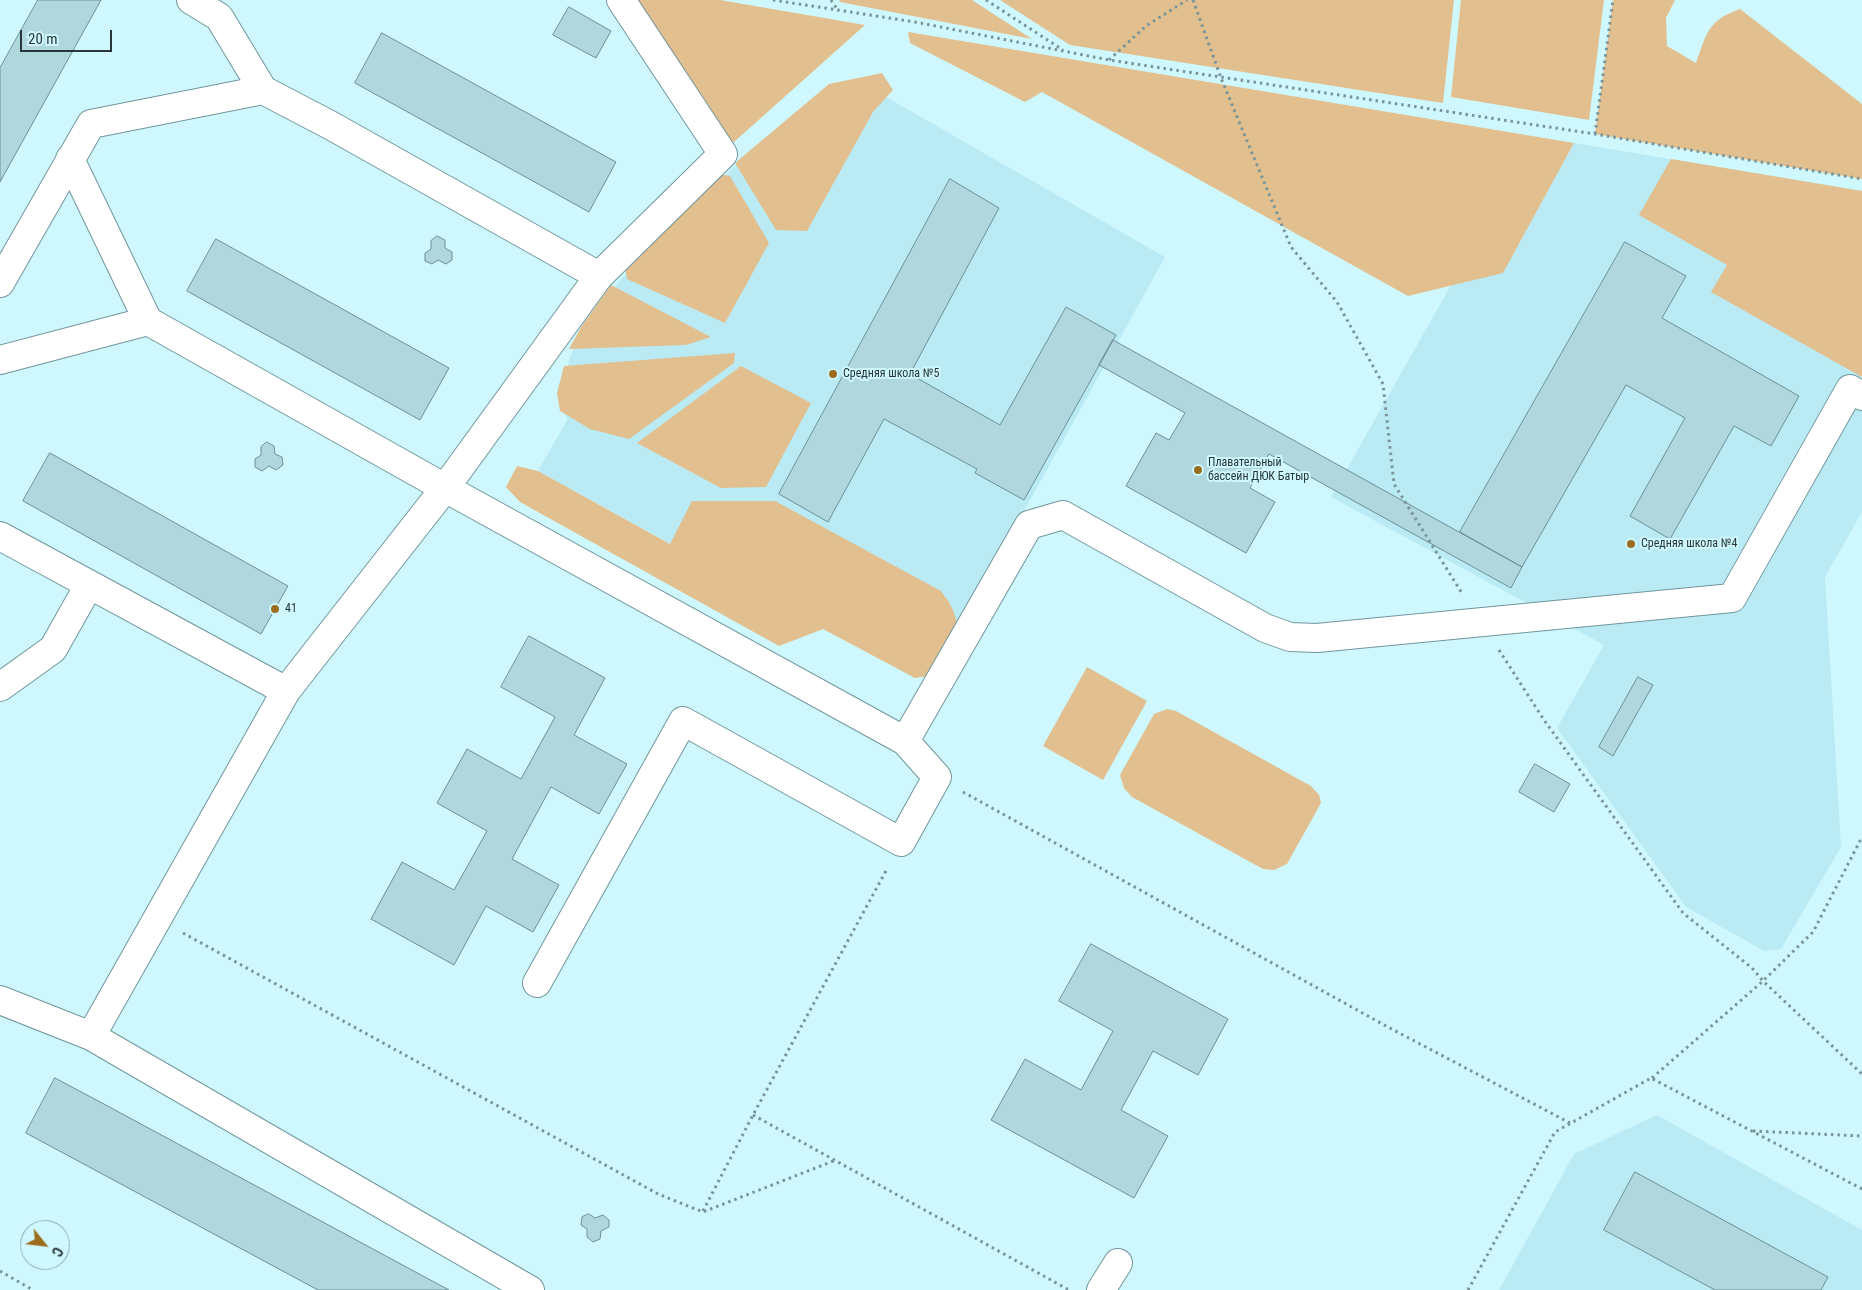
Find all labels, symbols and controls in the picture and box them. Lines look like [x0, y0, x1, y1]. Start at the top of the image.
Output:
scale bar [22, 20, 115, 52]
text: 20 m [28, 30, 58, 48]
place label: Средняя школа №5 [843, 367, 939, 381]
marker: Средняя школа №5 [827, 368, 839, 380]
place label: Плавательный бассейн ДЮК Батыр [1208, 456, 1309, 484]
marker: Плавательный бассейн ДЮК Батыр [1192, 464, 1204, 476]
place label: Средняя школа №4 [1641, 537, 1737, 551]
marker: Средняя школа №4 [1625, 538, 1637, 550]
place label: 41 [285, 602, 297, 616]
marker: 41 [269, 603, 281, 615]
north arrow [20, 1220, 70, 1270]
text: С [48, 1244, 66, 1259]

